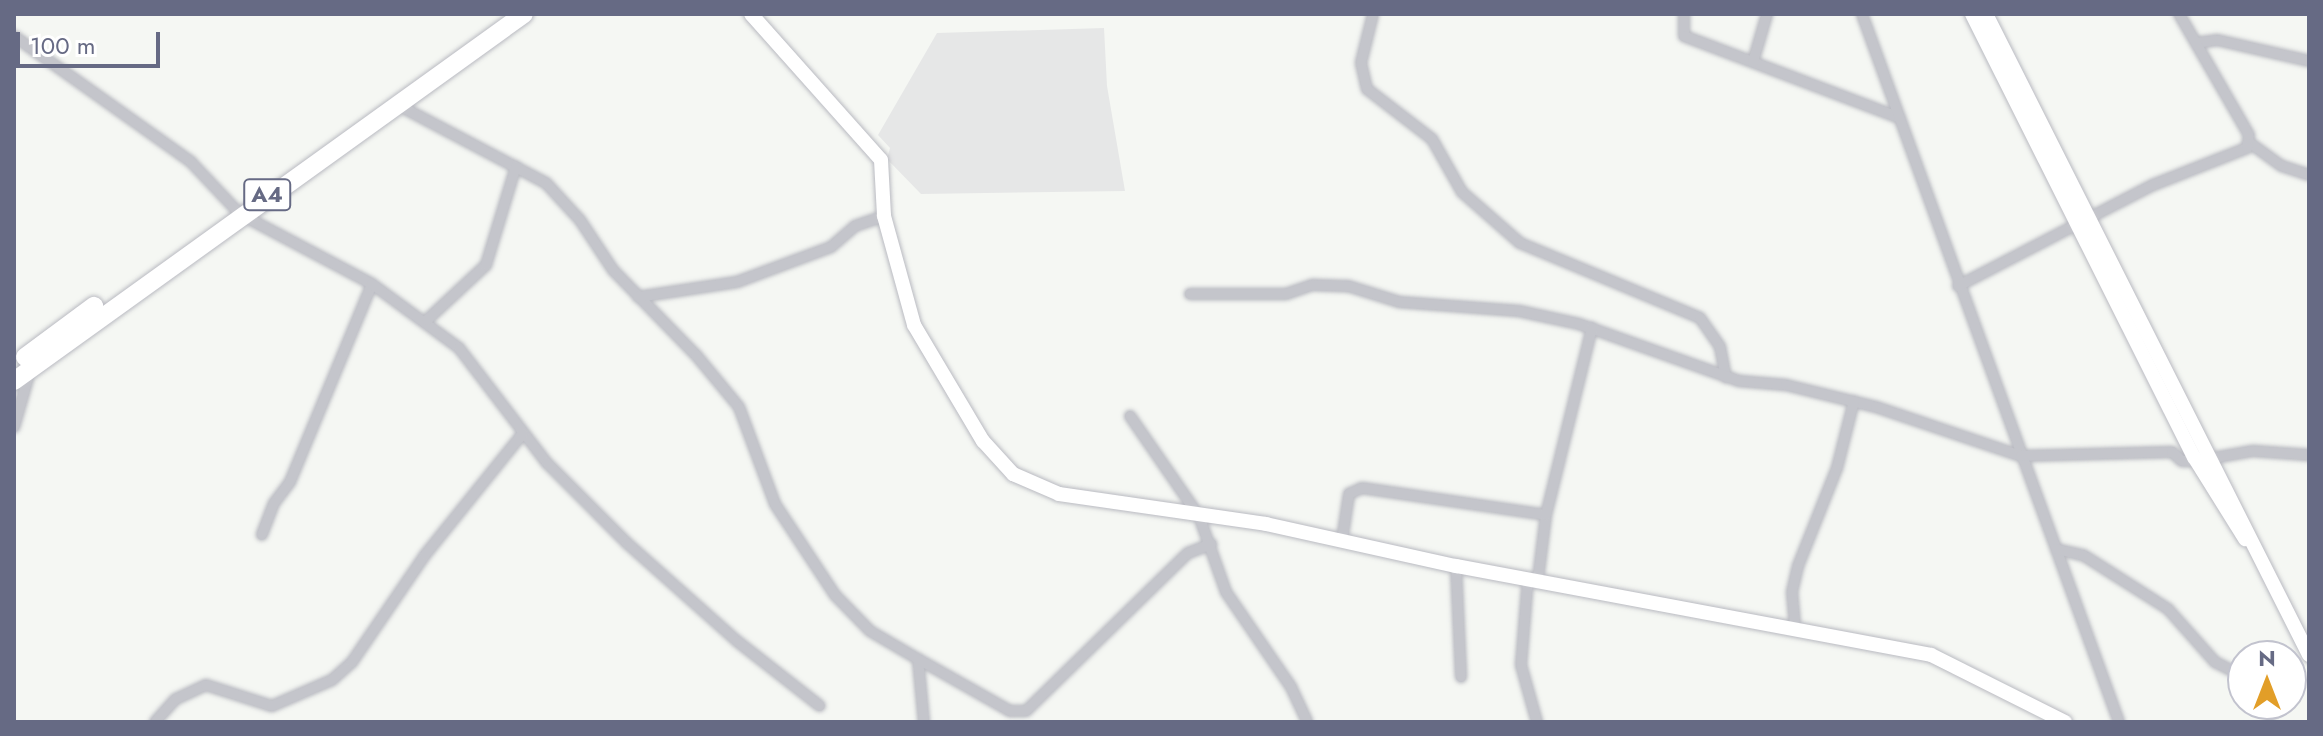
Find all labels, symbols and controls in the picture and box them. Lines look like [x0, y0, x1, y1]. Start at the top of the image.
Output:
scale bar [20, 16, 164, 66]
text: 100 m [30, 28, 96, 63]
road number: A4 [243, 177, 291, 213]
north arrow [2227, 640, 2307, 720]
text: N [2258, 642, 2276, 674]

